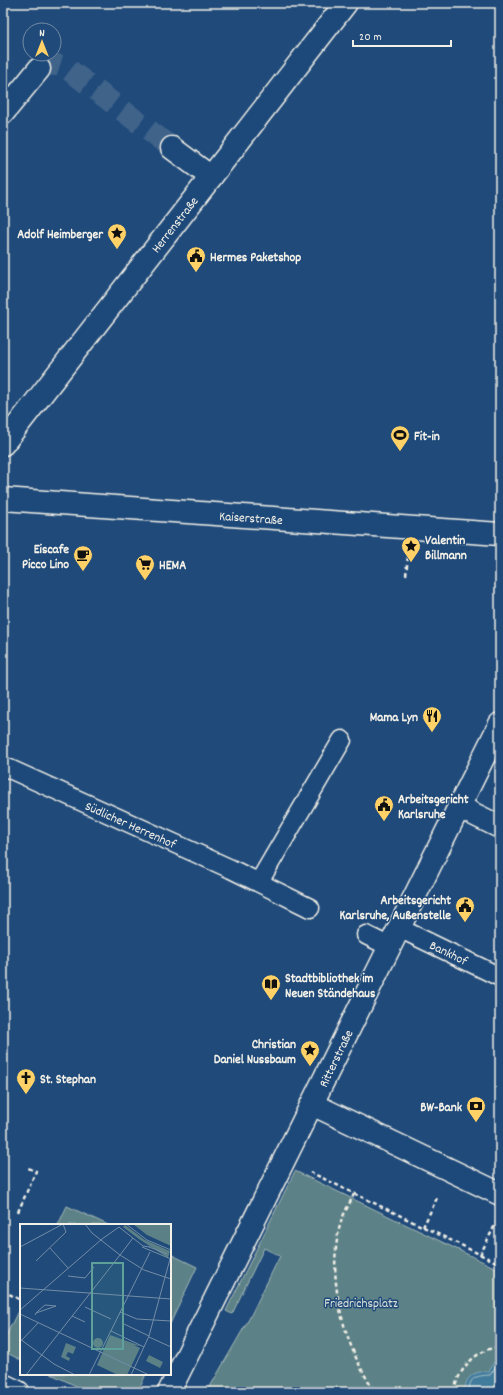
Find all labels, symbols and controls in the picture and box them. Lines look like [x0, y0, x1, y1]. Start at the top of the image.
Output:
north arrow [22, 22, 62, 62]
scale bar [353, 22, 451, 48]
text: N [39, 26, 45, 42]
text: 20 m [359, 29, 382, 46]
street label: Herrenstraße [148, 193, 204, 258]
place icon: Adolf Heimberger [106, 222, 128, 250]
place label: Adolf Heimberger [17, 226, 104, 245]
public building icon: Hermes Paketshop [185, 245, 207, 273]
place label: Hermes Paketshop [210, 249, 301, 268]
sports icon: Fit-in [389, 424, 411, 452]
place label: Fit-in [414, 428, 440, 447]
street label: Kaiserstraße [218, 508, 283, 531]
place label: Valentin Billmann [425, 532, 467, 566]
place icon: Valentin Billmann [400, 535, 422, 563]
place label: Eiscafe Picco Lino [22, 541, 69, 575]
cafe icon: Eiscafe Picco Lino [72, 544, 94, 572]
supermarket icon: HEMA [134, 553, 156, 581]
place label: HEMA [159, 557, 186, 576]
restaurant icon: Mama Lyn [421, 705, 443, 733]
place label: Mama Lyn [370, 709, 418, 728]
place label: Arbeitsgericht Karlsruhe [398, 791, 469, 825]
public building icon: Arbeitsgericht Karlsruhe [373, 794, 395, 822]
street label: Südlicher Herrenhof [82, 798, 179, 855]
place label: Arbeitsgericht Karlsruhe, Außenstelle [339, 892, 451, 926]
public building icon: Arbeitsgericht Karlsruhe, Außenstelle [454, 895, 476, 923]
street label: Bankhof [426, 937, 470, 972]
place label: Stadtbibliothek im Neuen Ständehaus [285, 970, 376, 1004]
library icon: Stadtbibliothek im Neuen Ständehaus [260, 973, 282, 1001]
street label: Ritterstraße [315, 1027, 359, 1091]
place label: Christian Daniel Nussbaum [214, 1036, 296, 1070]
place icon: Christian Daniel Nussbaum [299, 1039, 321, 1067]
church icon: St. Stephan [15, 1067, 37, 1095]
place label: St. Stephan [40, 1071, 96, 1090]
bank icon: BW-Bank [465, 1095, 487, 1123]
place label: BW-Bank [420, 1099, 463, 1118]
inset map [20, 1224, 171, 1375]
park label: Friedrichsplatz [324, 1295, 398, 1314]

